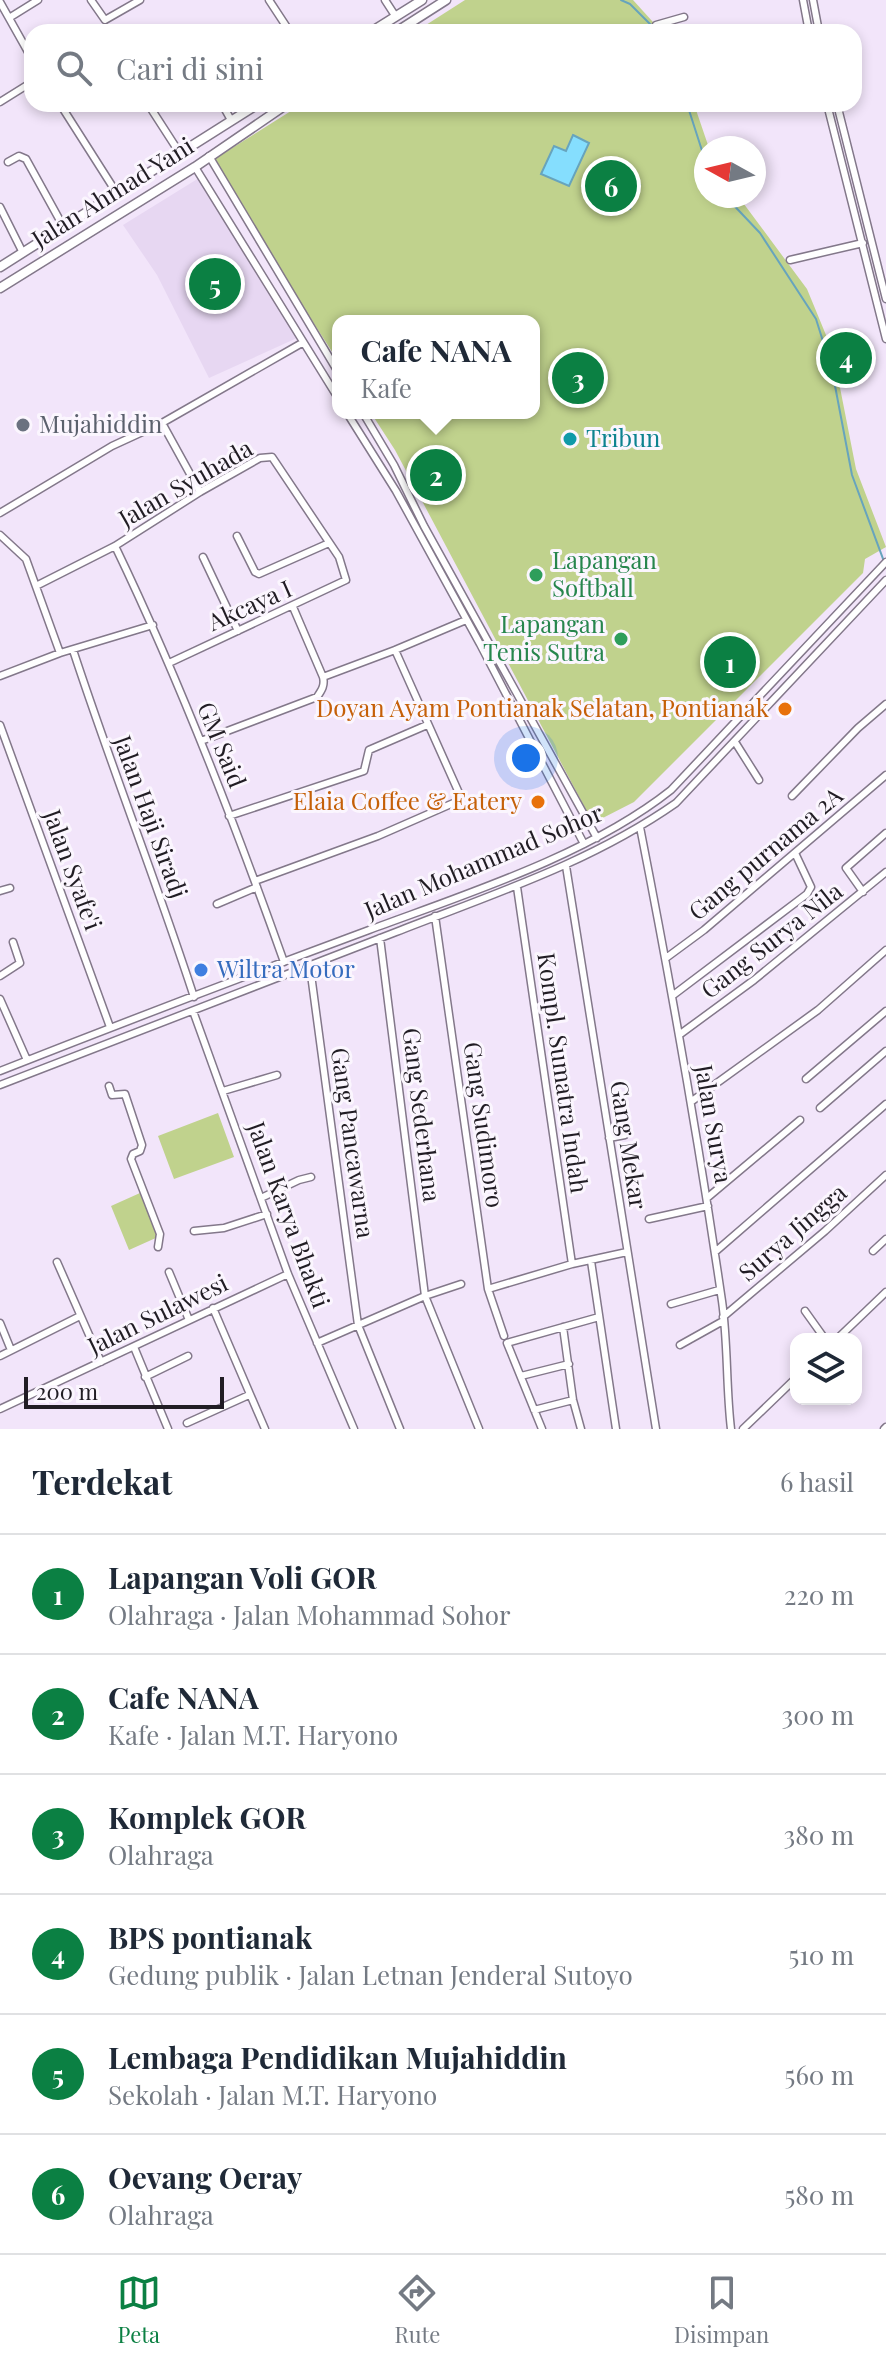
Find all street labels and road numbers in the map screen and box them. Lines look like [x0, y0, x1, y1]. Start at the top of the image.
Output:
street label: Jalan Ahmad Yani [24, 129, 199, 254]
street label: Jalan Syuhada [111, 431, 258, 534]
street label: Akcaya I [201, 571, 296, 637]
street label: GM Said [191, 697, 254, 792]
street label: Jalan Haji Siradj [107, 730, 196, 902]
street label: Gang purnama 2A [681, 778, 849, 926]
street label: Jalan Mohammad Sohor [358, 795, 608, 925]
street label: Jalan Syafe'i [37, 804, 111, 934]
street label: Gang Surya Nila [694, 874, 848, 1005]
street label: Kompl. Sumatra Indah [531, 950, 597, 1195]
street label: Gang Sederhana [396, 1026, 450, 1204]
street label: Gang Sudimoro [458, 1040, 512, 1210]
street label: Gang Pancawarna [325, 1045, 383, 1240]
street label: Jalan Surya [689, 1061, 741, 1185]
street label: Gang Mekar [604, 1078, 656, 1212]
street label: Jalan Karya Bhakti [241, 1116, 338, 1312]
street label: Surya Jingga [731, 1176, 852, 1287]
street label: Jalan Sulawesi [81, 1265, 233, 1361]

